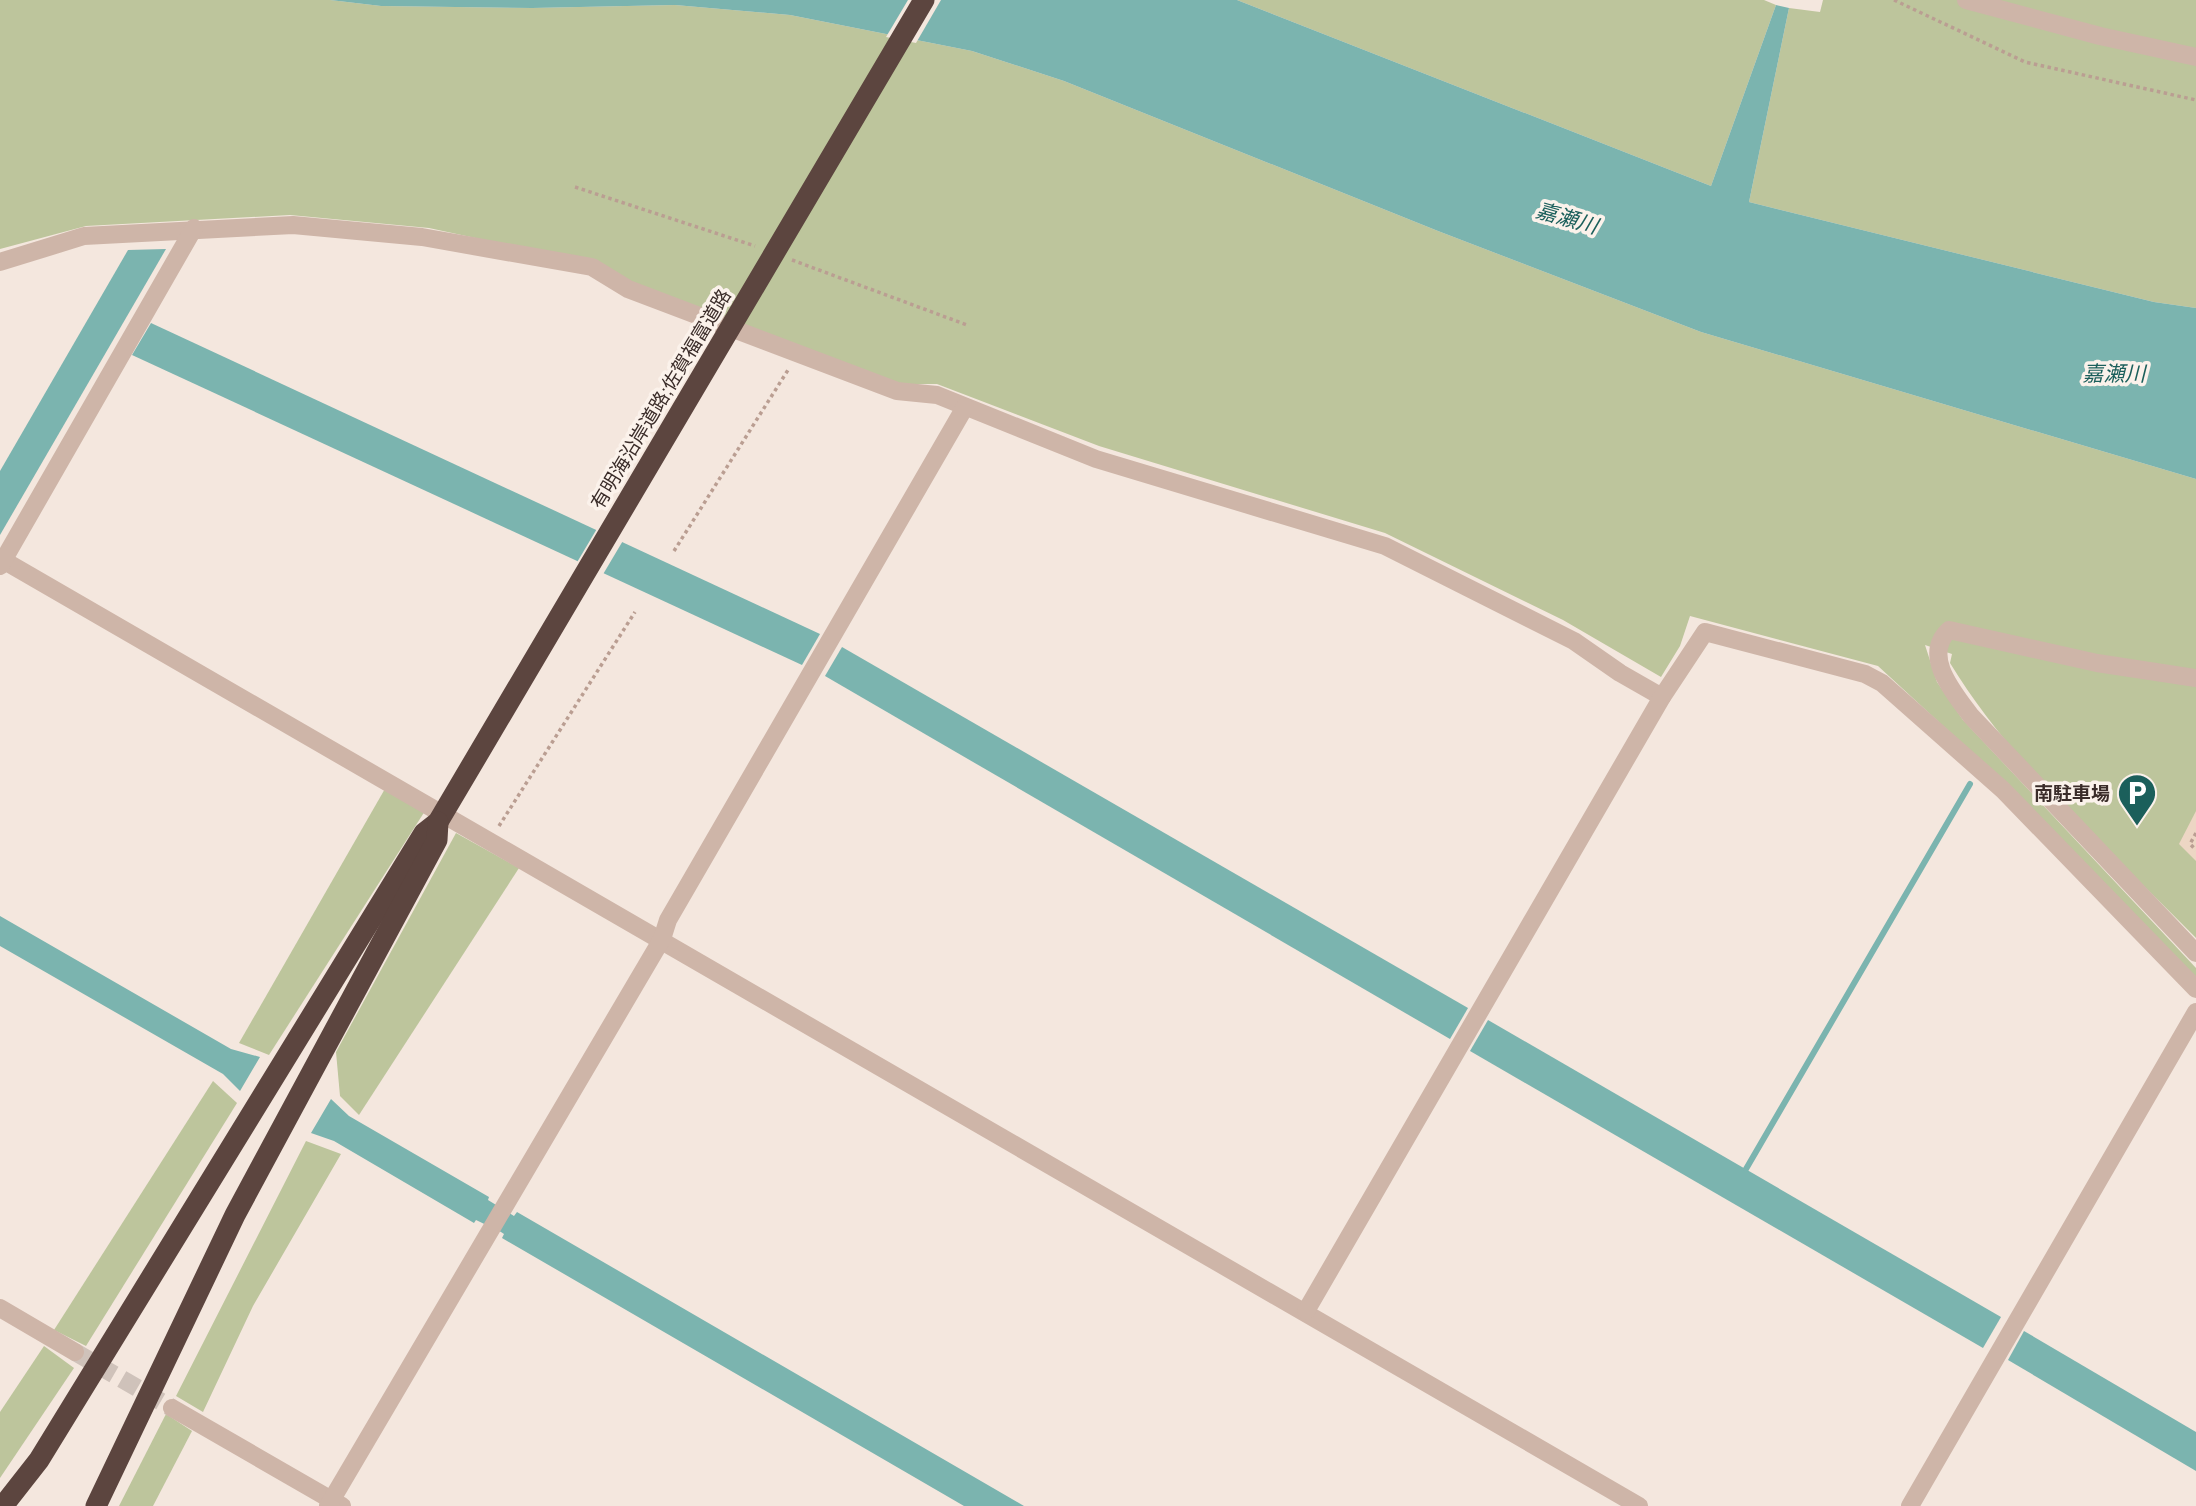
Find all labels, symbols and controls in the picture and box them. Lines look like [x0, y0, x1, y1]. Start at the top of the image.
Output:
water label: 嘉瀬川 [1534, 198, 1602, 238]
street label: 有明海沿岸道路;佐賀福富道路 [587, 285, 735, 513]
water label: 嘉瀬川 [2083, 362, 2147, 385]
parking icon: 南駐車場 [2116, 772, 2158, 827]
place label: 南駐車場 [2034, 783, 2110, 804]

